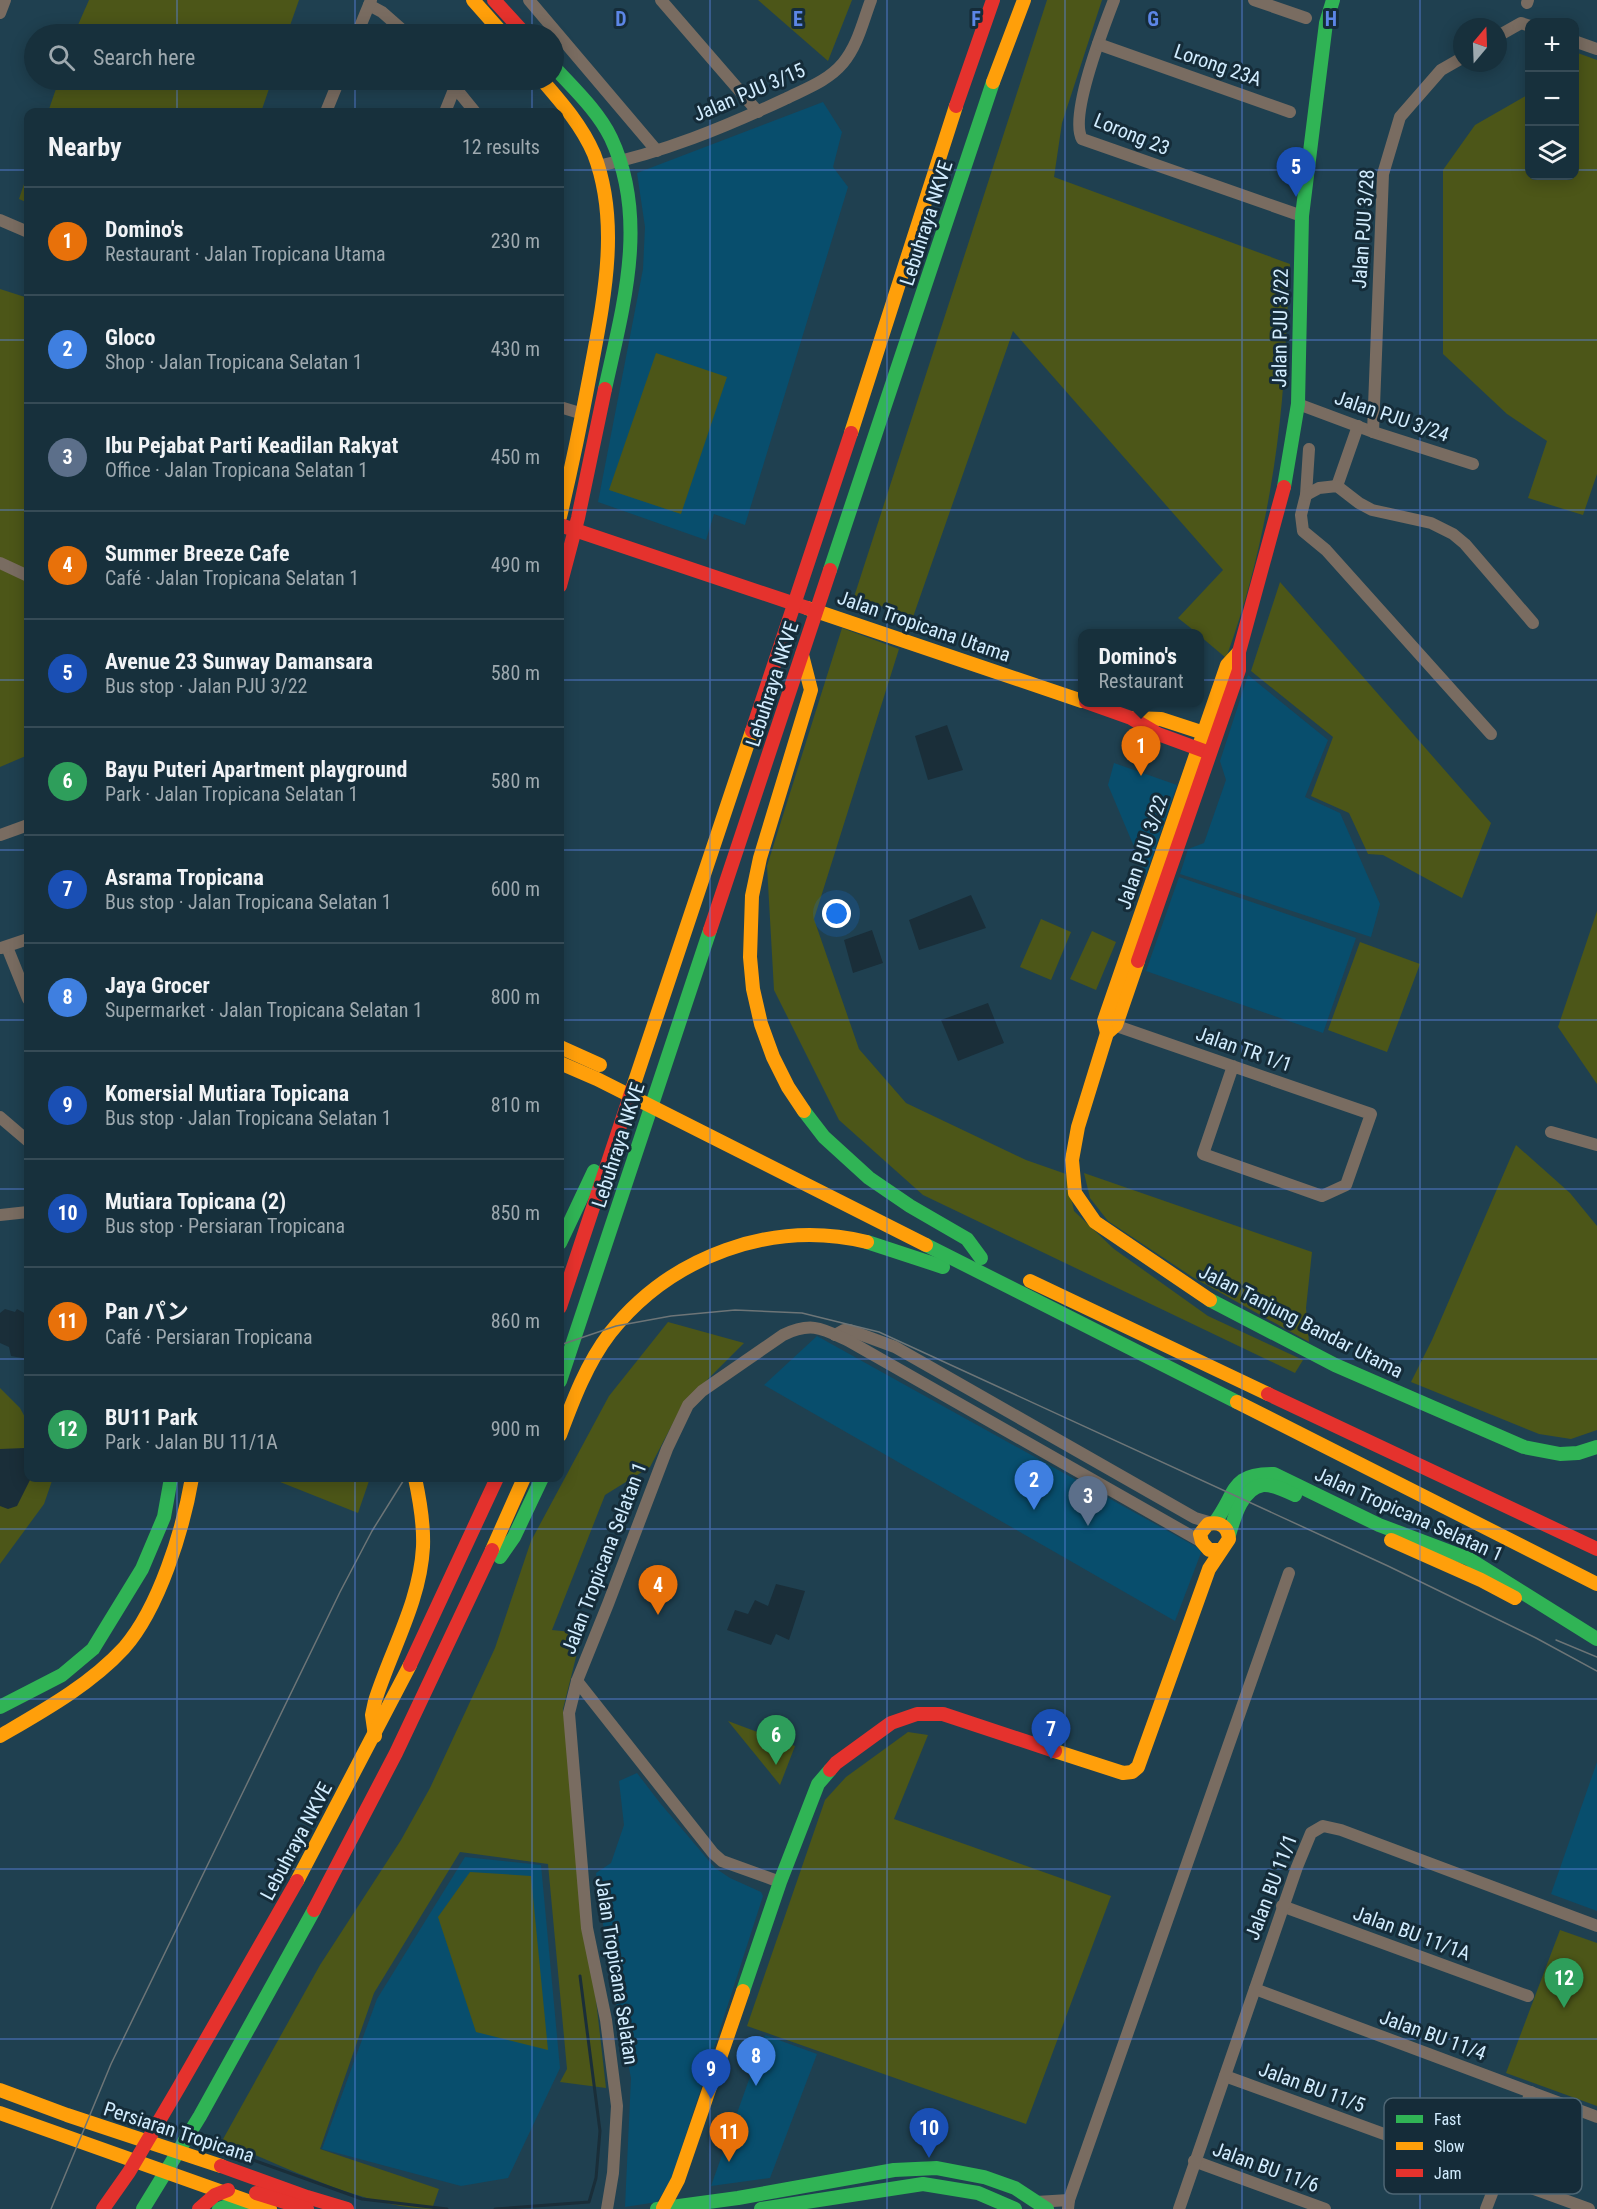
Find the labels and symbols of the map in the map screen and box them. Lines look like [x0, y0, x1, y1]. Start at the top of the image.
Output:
text: D [615, 7, 627, 31]
text: E [793, 7, 803, 31]
text: F [971, 7, 981, 31]
text: G [1147, 7, 1159, 31]
text: H [1325, 7, 1337, 31]
north arrow [1453, 18, 1507, 72]
street label: Lorong 23A [1171, 39, 1265, 91]
street label: Jalan PJU 3/15 [689, 58, 809, 126]
street label: Lorong 23 [1091, 108, 1173, 160]
pin: 5 [1276, 148, 1316, 197]
street label: Lebuhraya NKVE [894, 157, 958, 289]
street label: Jalan PJU 3/28 [1347, 169, 1379, 289]
street label: Jalan PJU 3/22 [1267, 268, 1293, 388]
street label: Jalan PJU 3/24 [1332, 385, 1452, 447]
street label: Jalan Tropicana Utama [834, 585, 1014, 667]
street label: Lebuhraya NKVE [740, 618, 804, 750]
pin: 1 [1122, 726, 1160, 776]
street label: Jalan PJU 3/22 [1111, 792, 1173, 912]
your location [822, 899, 851, 928]
street label: Jalan TR 1/1 [1193, 1021, 1295, 1077]
street label: Lebuhraya NKVE [586, 1079, 650, 1211]
street label: Jalan Tanjung Bandar Utama [1195, 1259, 1407, 1383]
street label: Jalan Tropicana Selatan 1 [556, 1459, 652, 1657]
pin: 2 [1014, 1460, 1054, 1510]
street label: Jalan Tropicana Selatan 1 [1311, 1462, 1507, 1566]
pin: 3 [1068, 1476, 1108, 1526]
pin: 4 [638, 1566, 678, 1615]
pin: 7 [1032, 1710, 1070, 1759]
pin: 6 [756, 1716, 796, 1765]
street label: Lebuhraya NKVE [255, 1778, 337, 1904]
street label: Jalan BU 11/1 [1240, 1831, 1302, 1943]
street label: Jalan Tropicana Selatan [590, 1876, 644, 2066]
street label: Jalan BU 11/1A [1350, 1901, 1474, 1965]
pin: 12 [1544, 1958, 1584, 2008]
street label: Jalan BU 11/4 [1377, 2005, 1490, 2065]
pin: 8 [736, 2036, 776, 2086]
pin: 9 [692, 2050, 730, 2099]
street label: Jalan BU 11/5 [1256, 2057, 1369, 2117]
street label: Persiaran Tropicana [101, 2096, 257, 2168]
legend [1384, 2098, 1582, 2194]
pin: 10 [910, 2108, 948, 2158]
text: Fast [1434, 2110, 1461, 2129]
pin: 11 [710, 2112, 748, 2162]
street label: Jalan BU 11/6 [1210, 2137, 1322, 2197]
text: Slow [1434, 2137, 1464, 2156]
text: Jam [1434, 2164, 1461, 2183]

